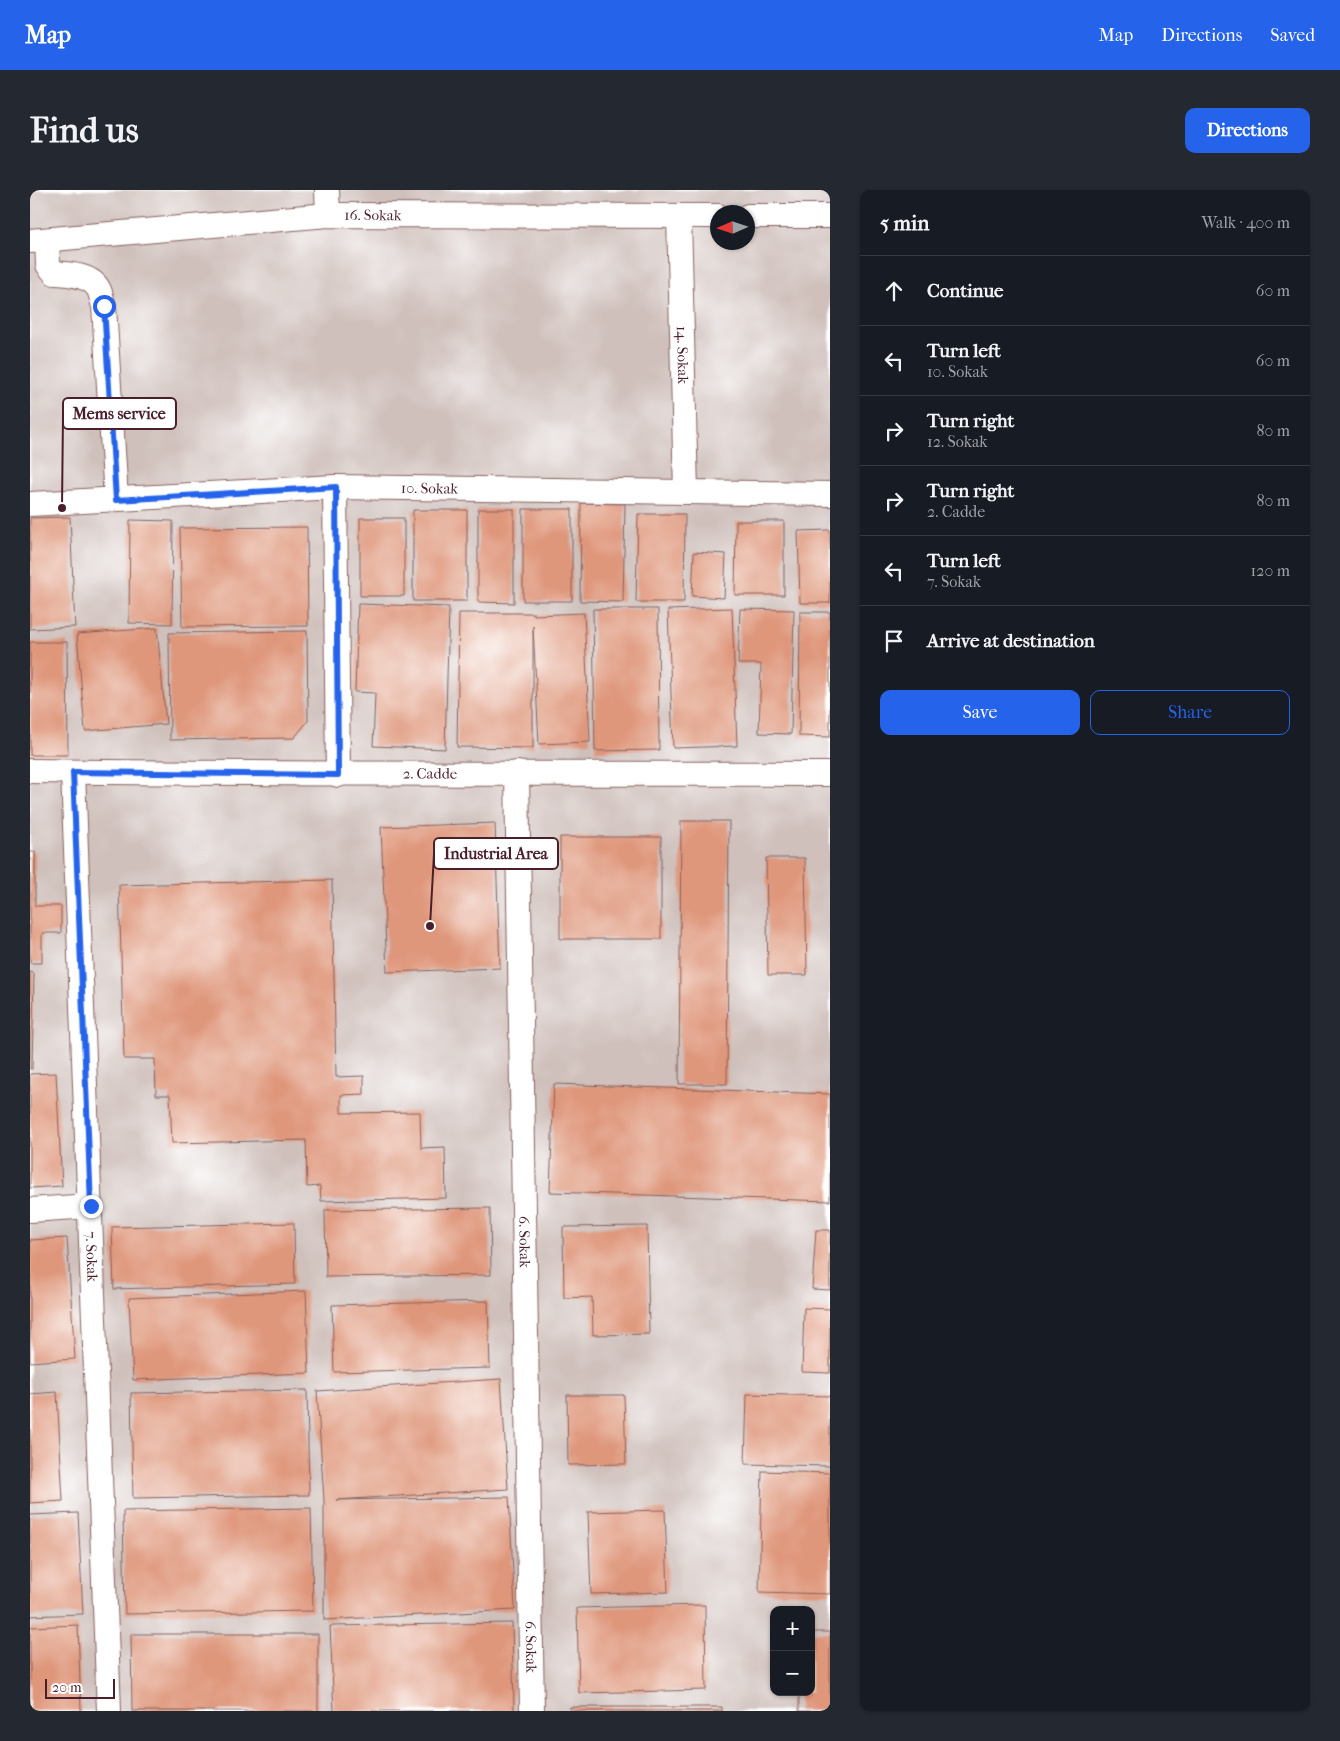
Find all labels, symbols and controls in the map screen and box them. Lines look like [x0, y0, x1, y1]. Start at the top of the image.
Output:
text: Map [25, 21, 71, 49]
text: Map [1099, 25, 1133, 46]
text: Directions [1161, 25, 1242, 46]
text: Saved [1270, 25, 1315, 46]
button: Directions [1185, 108, 1310, 153]
text: Find us [30, 110, 139, 151]
north arrow [710, 205, 755, 250]
street label: 16. Sokak [344, 206, 402, 224]
text: 5 min [880, 211, 929, 235]
text: Walk · 400 m [1201, 213, 1290, 232]
icon: ahead [880, 277, 908, 305]
text: Continue [927, 280, 1003, 302]
text: 60 m [1256, 281, 1290, 300]
route start [93, 295, 116, 318]
street label: 14. Sokak [673, 326, 692, 385]
text: Turn left [927, 340, 1001, 362]
icon: left [880, 347, 908, 375]
text: 60 m [1256, 351, 1290, 370]
text: 10. Sokak [927, 362, 988, 381]
callout: Mems service [63, 398, 176, 429]
text: Mems service [71, 404, 166, 423]
text: Turn right [927, 410, 1014, 432]
icon: right [880, 417, 908, 445]
text: 80 m [1256, 421, 1290, 440]
text: 12. Sokak [927, 432, 988, 451]
street label: 10. Sokak [401, 479, 459, 498]
text: Turn right [927, 480, 1014, 502]
icon: right [880, 487, 908, 515]
text: 80 m [1256, 491, 1290, 510]
text: 2. Cadde [927, 502, 985, 521]
text: Turn left [927, 550, 1001, 572]
icon: left [880, 557, 908, 585]
text: 120 m [1251, 561, 1290, 580]
text: 7. Sokak [927, 572, 981, 591]
icon: arrive [880, 627, 908, 655]
text: Arrive at destination [927, 630, 1095, 652]
button: Save [880, 690, 1080, 735]
button: Share [1090, 690, 1290, 735]
street label: 2. Cadde [403, 765, 458, 783]
callout: Industrial Area [434, 838, 558, 869]
text: Industrial Area [444, 844, 549, 863]
route end [80, 1195, 103, 1218]
street label: 6. Sokak [515, 1216, 534, 1268]
street label: 7. Sokak [82, 1231, 102, 1283]
map controls [770, 1606, 815, 1696]
button: + [770, 1606, 815, 1651]
street label: 6. Sokak [522, 1621, 540, 1673]
button: − [770, 1651, 815, 1696]
scale bar [45, 1676, 115, 1699]
text: 20 m [52, 1679, 82, 1696]

